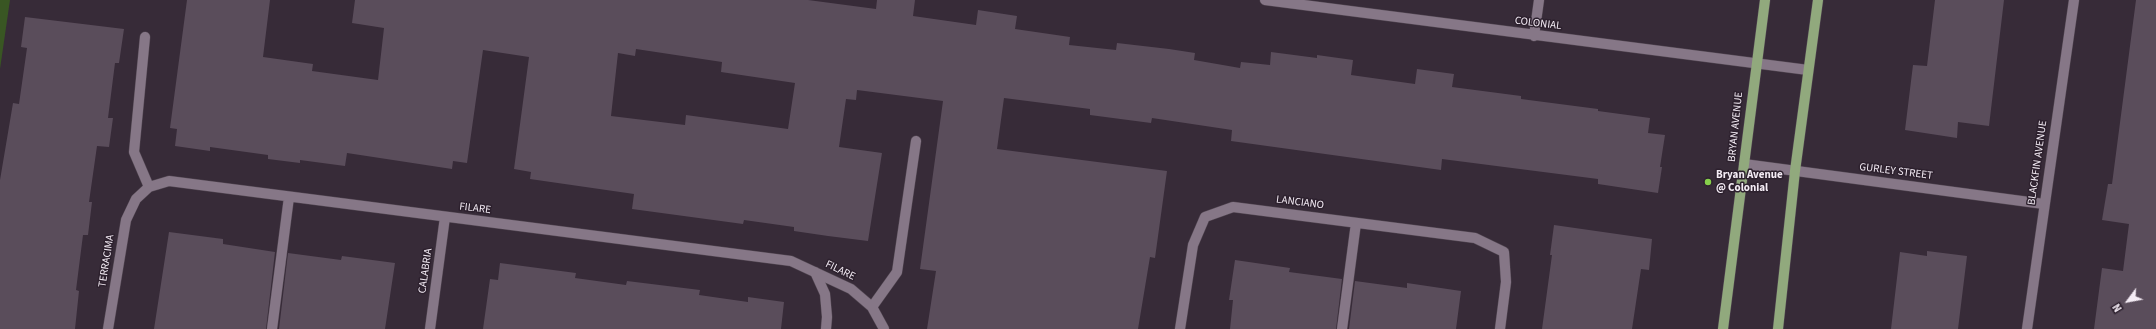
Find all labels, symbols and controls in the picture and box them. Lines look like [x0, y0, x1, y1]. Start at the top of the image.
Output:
street label: COLONIAL [1514, 15, 1562, 33]
street label: BRYAN AVENUE [1726, 91, 1746, 163]
street label: BLACKFIN AVENUE [2026, 120, 2050, 206]
street label: GURLEY STREET [1858, 161, 1934, 183]
place label: Bryan Avenue @ Colonial [1716, 169, 1783, 195]
marker: Bryan Avenue @ Colonial [1703, 177, 1713, 187]
street label: LANCIANO [1275, 194, 1325, 212]
street label: FILARE [458, 201, 492, 217]
street label: TERRACIMA [96, 234, 118, 288]
street label: CALABRIA [416, 248, 436, 294]
street label: FILARE [823, 258, 857, 284]
north arrow [2108, 281, 2148, 321]
text: N [2109, 301, 2126, 315]

